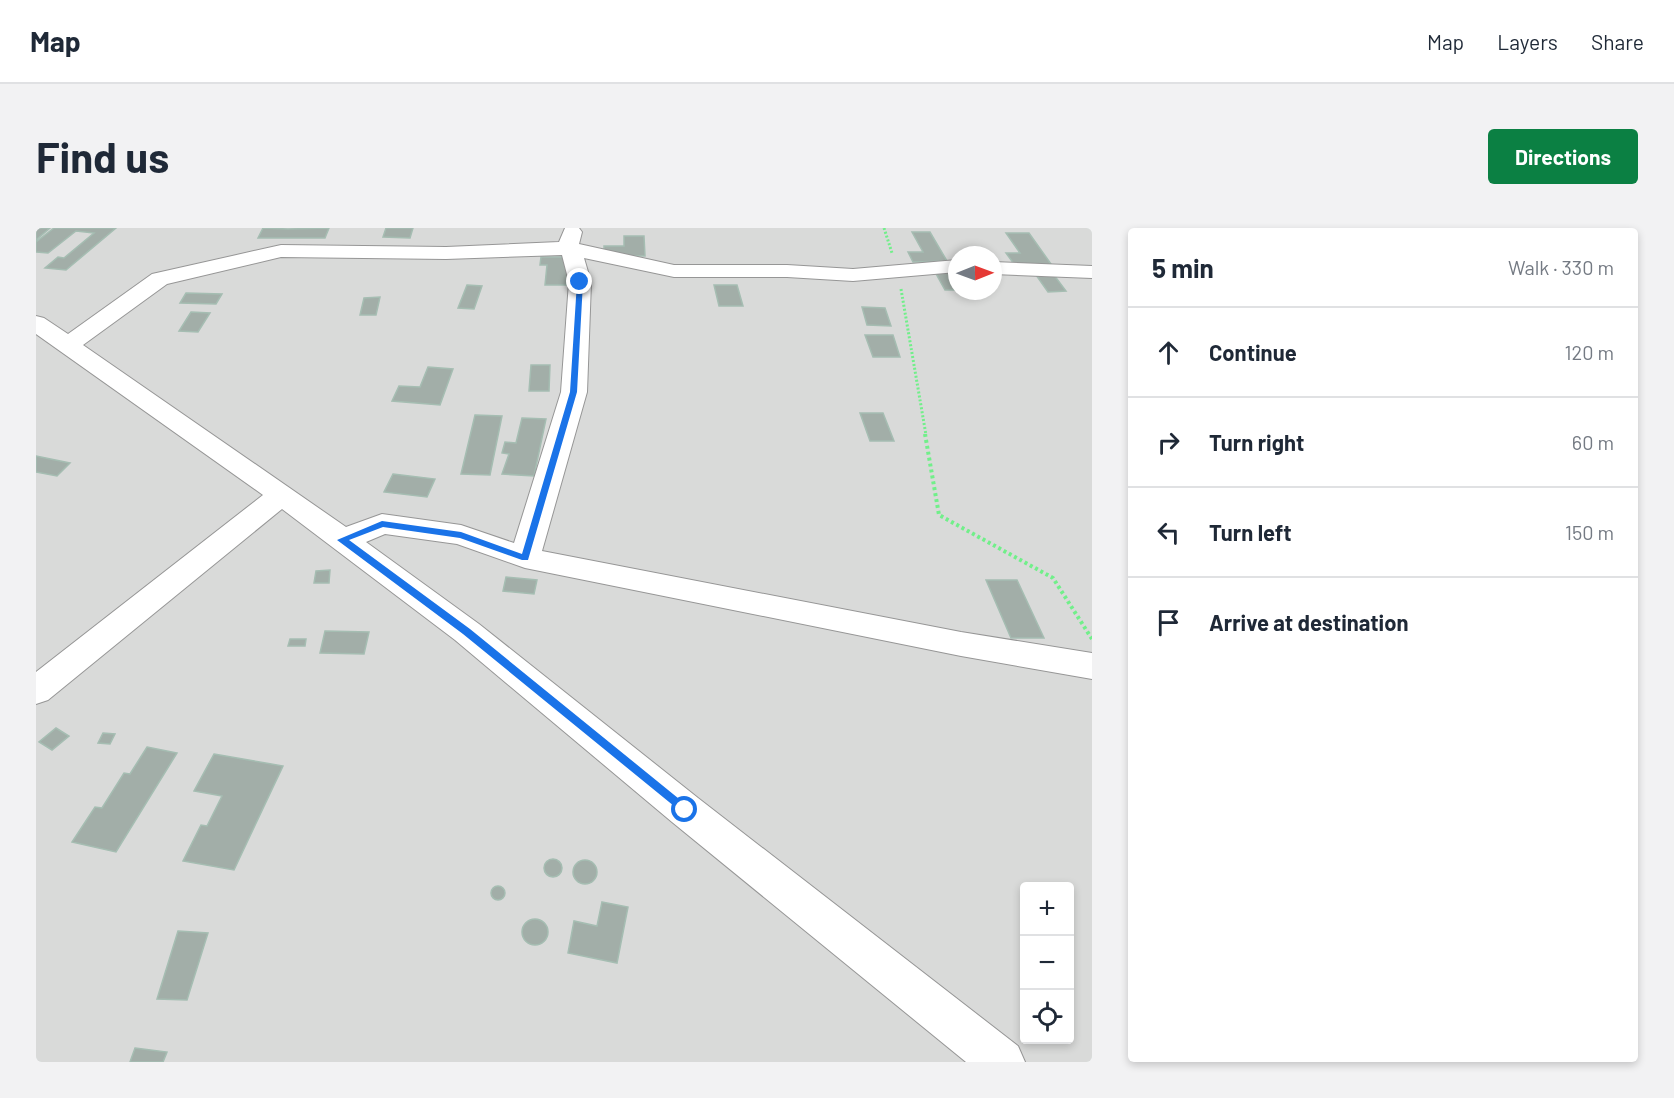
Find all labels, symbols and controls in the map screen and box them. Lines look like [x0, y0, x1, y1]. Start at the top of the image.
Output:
text: Map [30, 24, 81, 58]
text: Map [1427, 29, 1464, 54]
text: Layers [1497, 29, 1558, 54]
text: Share [1591, 29, 1644, 54]
button: Directions [1488, 129, 1638, 184]
text: Find us [36, 131, 169, 181]
north arrow [948, 246, 1002, 300]
text: 5 min [1152, 252, 1214, 283]
text: Walk · 330 m [1508, 255, 1614, 279]
route end [566, 268, 592, 294]
icon: ahead [1152, 336, 1185, 369]
text: Continue [1209, 339, 1297, 365]
text: 120 m [1564, 340, 1614, 364]
icon: right [1152, 426, 1185, 459]
text: Turn right [1209, 429, 1304, 455]
text: 60 m [1572, 430, 1614, 454]
icon: left [1152, 516, 1185, 549]
text: Turn left [1209, 519, 1292, 545]
text: 150 m [1565, 520, 1614, 544]
icon: arrive [1152, 606, 1185, 639]
text: Arrive at destination [1209, 609, 1408, 635]
route start [671, 796, 697, 822]
map controls [1020, 882, 1074, 1044]
button: + [1020, 882, 1074, 936]
button: − [1020, 936, 1074, 990]
button: locate [1020, 990, 1074, 1044]

